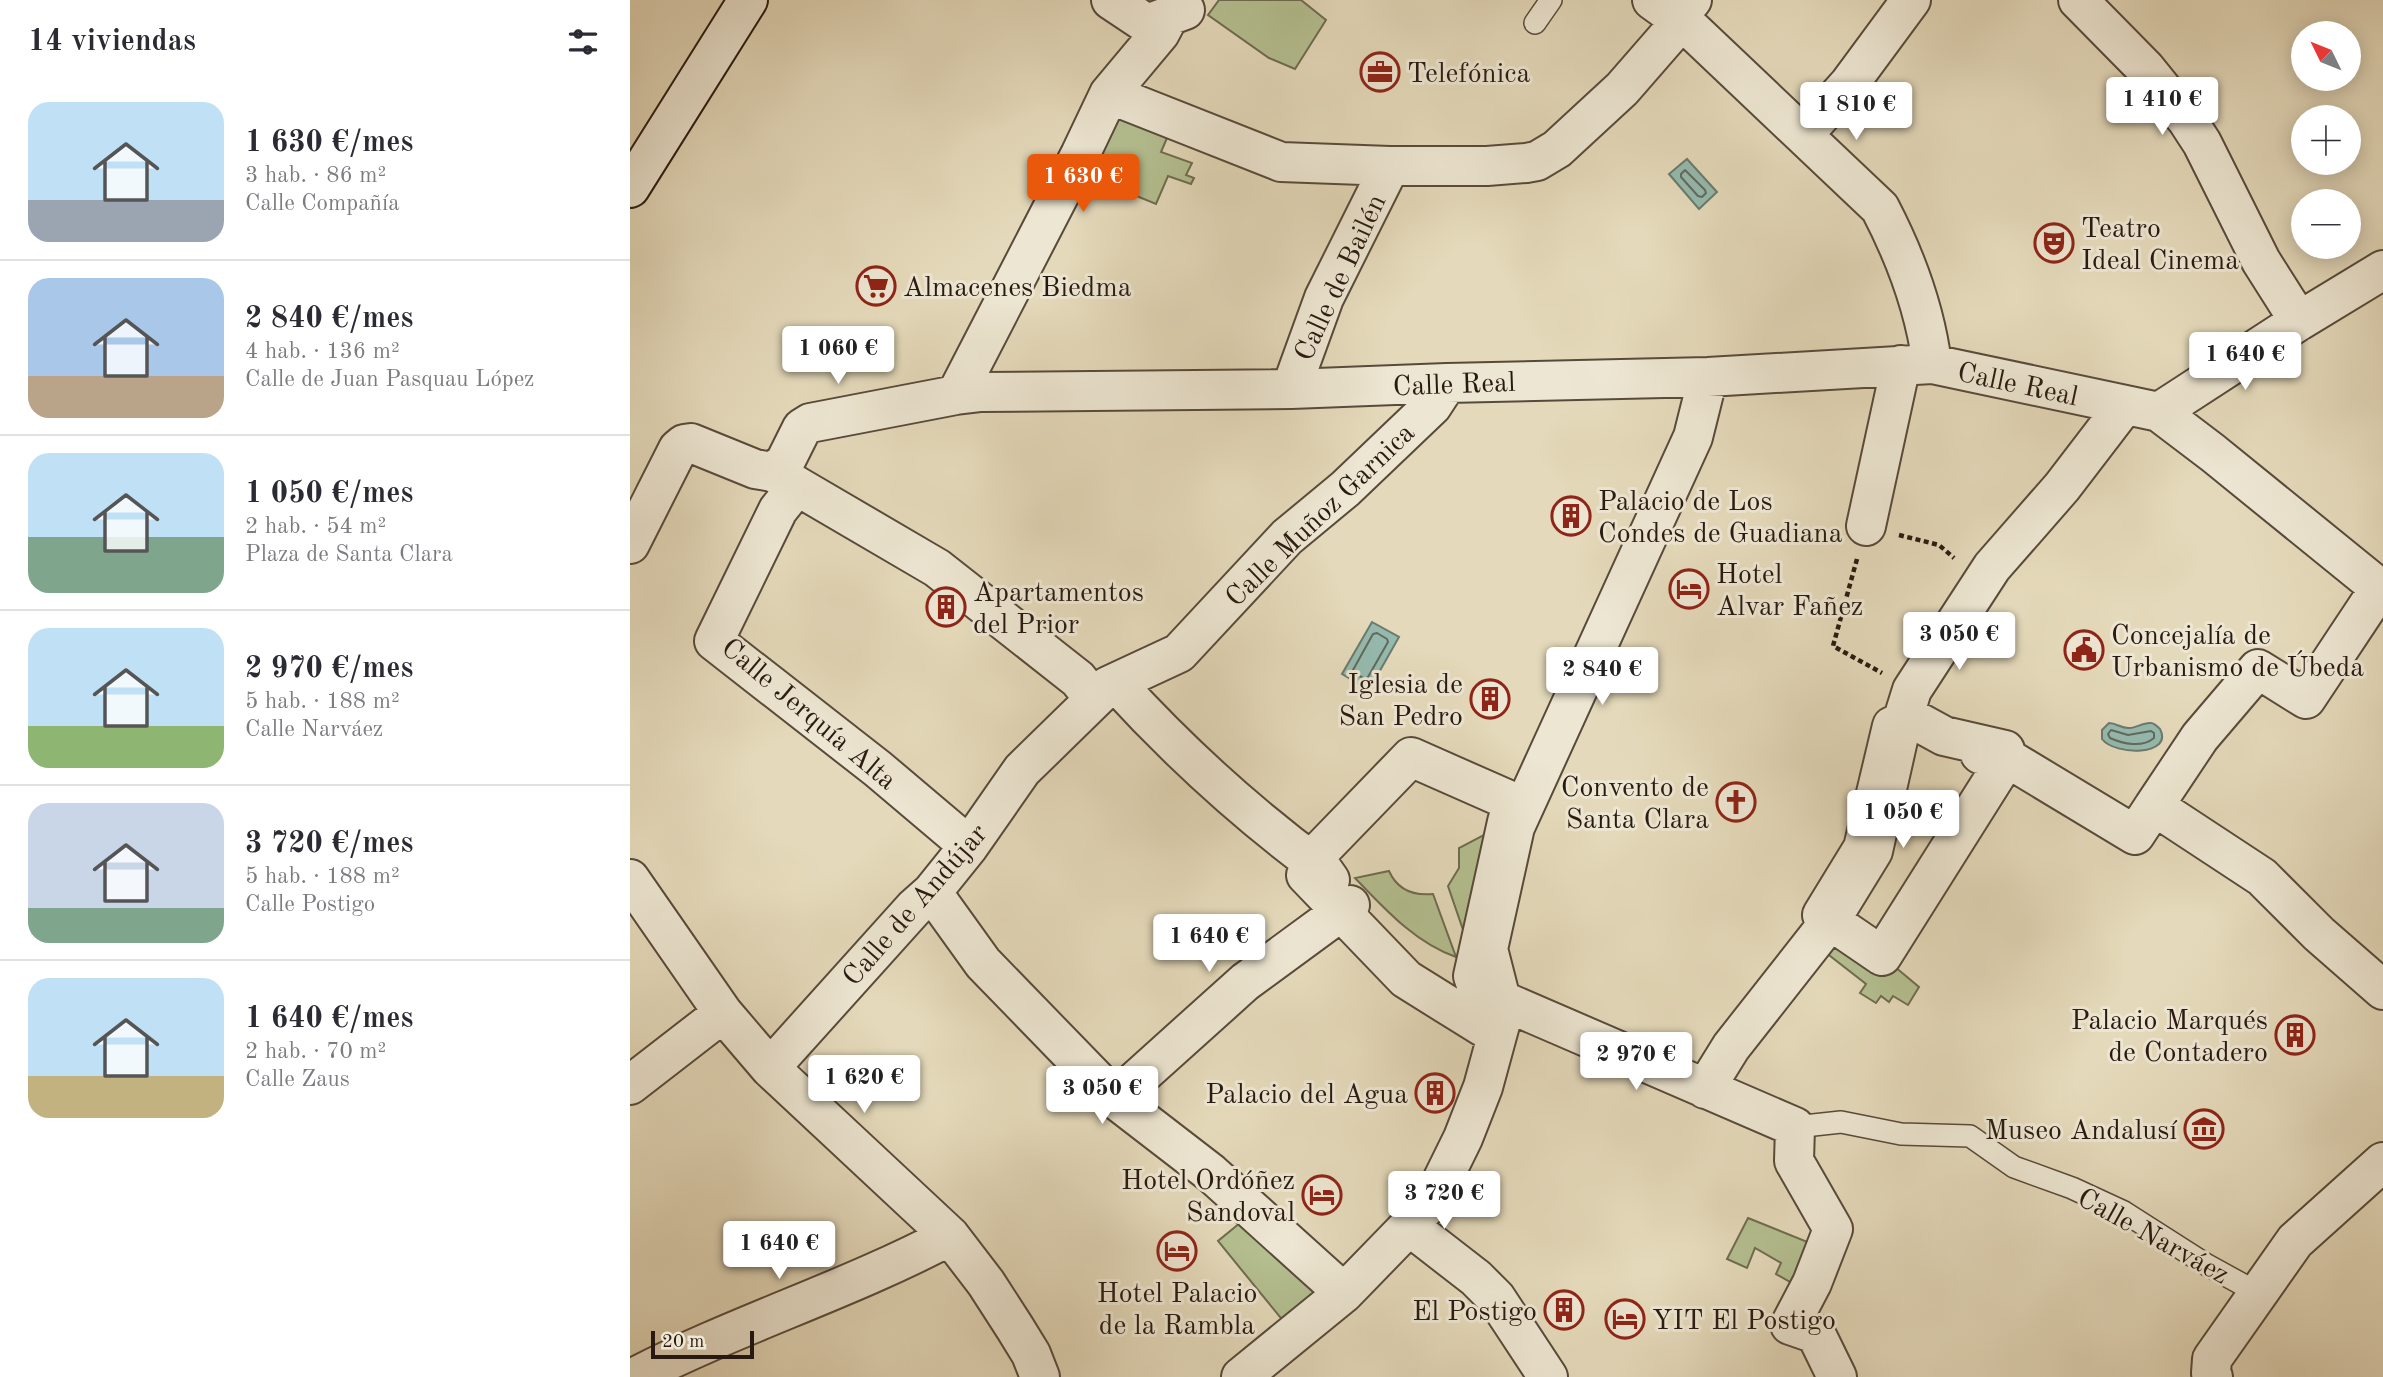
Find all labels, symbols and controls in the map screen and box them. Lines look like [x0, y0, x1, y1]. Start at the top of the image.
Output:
north arrow [2291, 21, 2361, 91]
map controls [2291, 21, 2361, 259]
icon: filters [564, 23, 602, 61]
text: 14 viviendas [28, 27, 196, 57]
office icon: Telefónica [1359, 51, 1401, 93]
place label: Telefónica [1407, 61, 1530, 89]
pin: 1 410 € [2097, 78, 2227, 137]
pin: 1 810 € [1791, 82, 1921, 142]
text: 1 410 € [2122, 88, 2202, 111]
text: 1 810 € [1816, 93, 1896, 116]
button: + [2291, 105, 2361, 175]
text: 1 630 €/mes [245, 128, 413, 158]
icon: home [84, 130, 168, 214]
pin: 1 630 € [1018, 154, 1148, 214]
text: 3 hab. · 86 m² [245, 164, 386, 187]
text: 1 630 € [1043, 165, 1123, 188]
button: − [2291, 189, 2361, 259]
street label: Calle de Bailén [1291, 191, 1392, 366]
text: Calle Compañía [245, 192, 400, 215]
place label: Teatro Ideal Cinema [2081, 216, 2239, 276]
theatre icon: Teatro Ideal Cinema [2033, 222, 2075, 264]
supermarket icon: Almacenes Biedma [855, 265, 897, 307]
place label: Almacenes Biedma [903, 275, 1132, 303]
text: 2 840 €/mes [245, 304, 413, 334]
icon: home [84, 306, 168, 390]
pin: 1 060 € [773, 326, 903, 386]
pin: 1 640 € [2180, 332, 2310, 392]
text: 1 060 € [798, 337, 878, 360]
text: 4 hab. · 136 m² [245, 340, 400, 363]
text: 1 640 € [2205, 343, 2285, 366]
street label: Calle Real [1954, 359, 2080, 412]
text: Calle de Juan Pasquau López [245, 368, 534, 391]
street label: Calle Real [1392, 370, 1516, 402]
street label: Calle Muñoz Garnica [1221, 419, 1421, 613]
text: 1 050 €/mes [245, 479, 413, 509]
icon: home [84, 481, 168, 565]
place label: Palacio de Los Condes de Guadiana [1598, 489, 1843, 549]
building icon: Palacio de Los Condes de Guadiana [1550, 495, 1592, 537]
text: 2 hab. · 54 m² [245, 515, 386, 538]
text: Plaza de Santa Clara [245, 543, 453, 566]
place label: Hotel Alvar Fañez [1716, 562, 1863, 622]
hotel icon: Hotel Alvar Fañez [1668, 568, 1710, 610]
place label: Apartamentos del Prior [973, 580, 1144, 640]
building icon: Apartamentos del Prior [925, 586, 967, 628]
pin: 3 050 € [1894, 612, 2024, 672]
text: 3 050 € [1919, 623, 1999, 646]
place label: Concejalía de Urbanismo de Úbeda [2111, 623, 2364, 683]
public building icon: Concejalía de Urbanismo de Úbeda [2063, 629, 2105, 671]
street label: Calle Jerquía Alta [715, 634, 901, 796]
pin: 2 840 € [1537, 648, 1667, 707]
text: 2 970 €/mes [245, 654, 413, 684]
icon: home [84, 656, 168, 740]
text: 2 840 € [1562, 658, 1642, 681]
place label: Iglesia de San Pedro [1338, 672, 1463, 732]
building icon: Iglesia de San Pedro [1469, 678, 1511, 720]
text: 5 hab. · 188 m² [245, 690, 400, 713]
text: Calle Narváez [245, 718, 383, 741]
place label: Convento de Santa Clara [1561, 775, 1709, 835]
church icon: Convento de Santa Clara [1715, 781, 1757, 823]
pin: 1 050 € [1838, 790, 1968, 850]
text: 1 050 € [1863, 801, 1943, 824]
street label: Calle de Andújar [839, 820, 994, 992]
text: 3 720 €/mes [245, 829, 413, 859]
icon: home [84, 831, 168, 915]
text: 5 hab. · 188 m² [245, 865, 400, 888]
text: Calle Postigo [245, 893, 375, 916]
pin: 1 640 € [1144, 914, 1274, 974]
text: 1 640 € [1169, 925, 1249, 948]
text: 1 640 €/mes [245, 1004, 413, 1034]
icon: home [84, 1006, 168, 1090]
place label: Palacio Marqués de Contadero [2071, 1008, 2268, 1068]
building icon: Palacio Marqués de Contadero [2274, 1014, 2316, 1056]
pin: 2 970 € [1571, 1032, 1701, 1092]
text: 2 hab. · 70 m² [245, 1040, 386, 1063]
text: 2 970 € [1596, 1043, 1676, 1066]
pin: 1 620 € [799, 1056, 929, 1115]
text: 1 620 € [824, 1066, 904, 1089]
pin: 3 050 € [1037, 1066, 1167, 1126]
text: Calle Zaus [245, 1068, 350, 1091]
building icon: Palacio del Agua [1414, 1072, 1456, 1114]
text: 3 050 € [1062, 1077, 1142, 1100]
place label: Palacio del Agua [1205, 1082, 1408, 1110]
museum icon: Museo Andalusí [2183, 1108, 2225, 1150]
place label: Museo Andalusí [1985, 1118, 2177, 1146]
place label: Hotel Ordóñez Sandoval [1121, 1168, 1295, 1228]
pin: 3 720 € [1379, 1172, 1509, 1231]
hotel icon: Hotel Ordóñez Sandoval [1301, 1174, 1343, 1216]
text: 3 720 € [1404, 1182, 1484, 1205]
street label: Calle Narváez [2072, 1185, 2233, 1291]
pin: 1 640 € [714, 1222, 844, 1281]
hotel icon: Hotel Palacio de la Rambla [1156, 1230, 1198, 1272]
text: 1 640 € [739, 1232, 819, 1255]
place label: Hotel Palacio de la Rambla [1097, 1281, 1257, 1341]
building icon: El Postigo [1543, 1289, 1585, 1331]
hotel icon: YIT El Postigo [1604, 1298, 1646, 1340]
place label: El Postigo [1412, 1299, 1537, 1327]
place label: YIT El Postigo [1652, 1308, 1836, 1336]
scale bar [651, 1328, 754, 1360]
text: 20 m [662, 1333, 704, 1352]

